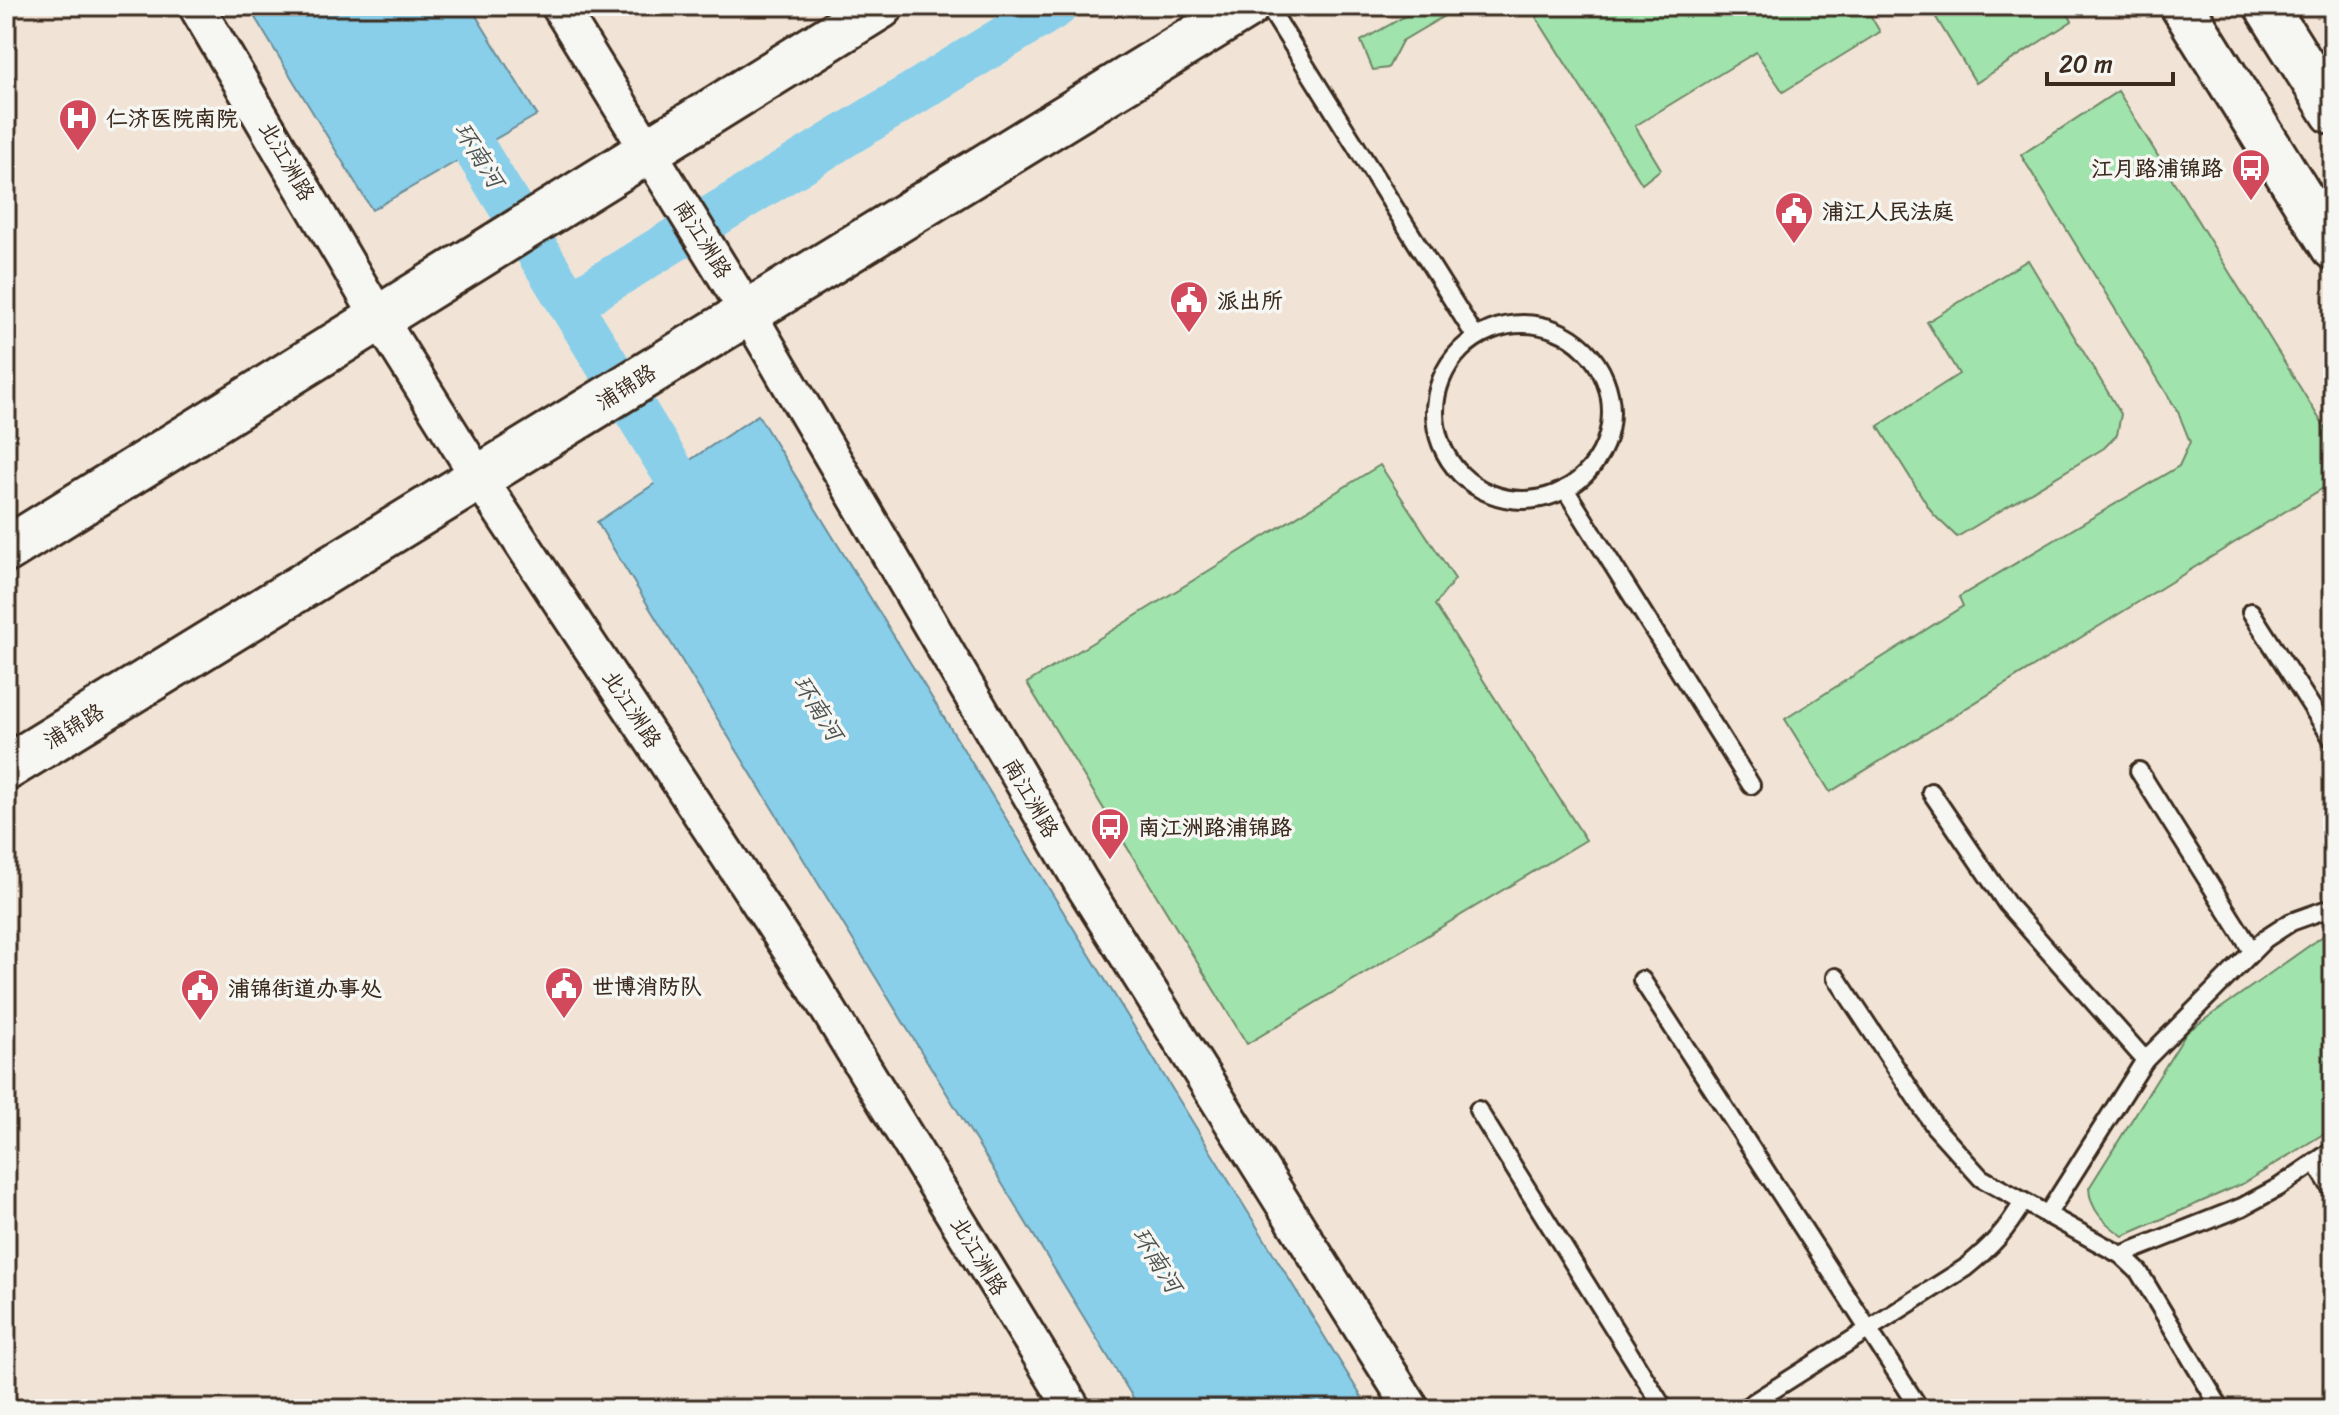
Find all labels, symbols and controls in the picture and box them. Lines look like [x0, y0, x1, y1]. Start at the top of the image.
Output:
scale bar [2047, 36, 2173, 86]
text: 20 m [2059, 43, 2113, 85]
hospital icon: 仁济医院南院 [57, 97, 99, 152]
place label: 仁济医院南院 [106, 99, 238, 138]
street label: 北江洲路 [248, 113, 326, 209]
water label: 环南河 [442, 113, 518, 200]
bus stop icon: 江月路浦锦路 [2230, 147, 2272, 202]
place label: 江月路浦锦路 [2091, 149, 2223, 188]
public building icon: 浦江人民法庭 [1773, 190, 1815, 245]
street label: 南江洲路 [663, 191, 743, 287]
place label: 浦江人民法庭 [1822, 192, 1954, 231]
public building icon: 派出所 [1168, 279, 1210, 334]
place label: 派出所 [1217, 281, 1283, 320]
street label: 浦锦路 [588, 353, 664, 421]
street label: 北江洲路 [592, 661, 672, 757]
water label: 环南河 [781, 666, 857, 753]
street label: 浦锦路 [36, 692, 112, 760]
street label: 南江洲路 [992, 750, 1070, 846]
bus stop icon: 南江洲路浦锦路 [1089, 806, 1131, 861]
place label: 南江洲路浦锦路 [1138, 808, 1292, 847]
public building icon: 世博消防队 [543, 965, 585, 1020]
public building icon: 浦锦街道办事处 [179, 967, 221, 1022]
place label: 世博消防队 [592, 967, 702, 1006]
place label: 浦锦街道办事处 [228, 969, 382, 1008]
street label: 北江洲路 [940, 1208, 1018, 1304]
water label: 环南河 [1120, 1218, 1196, 1305]

